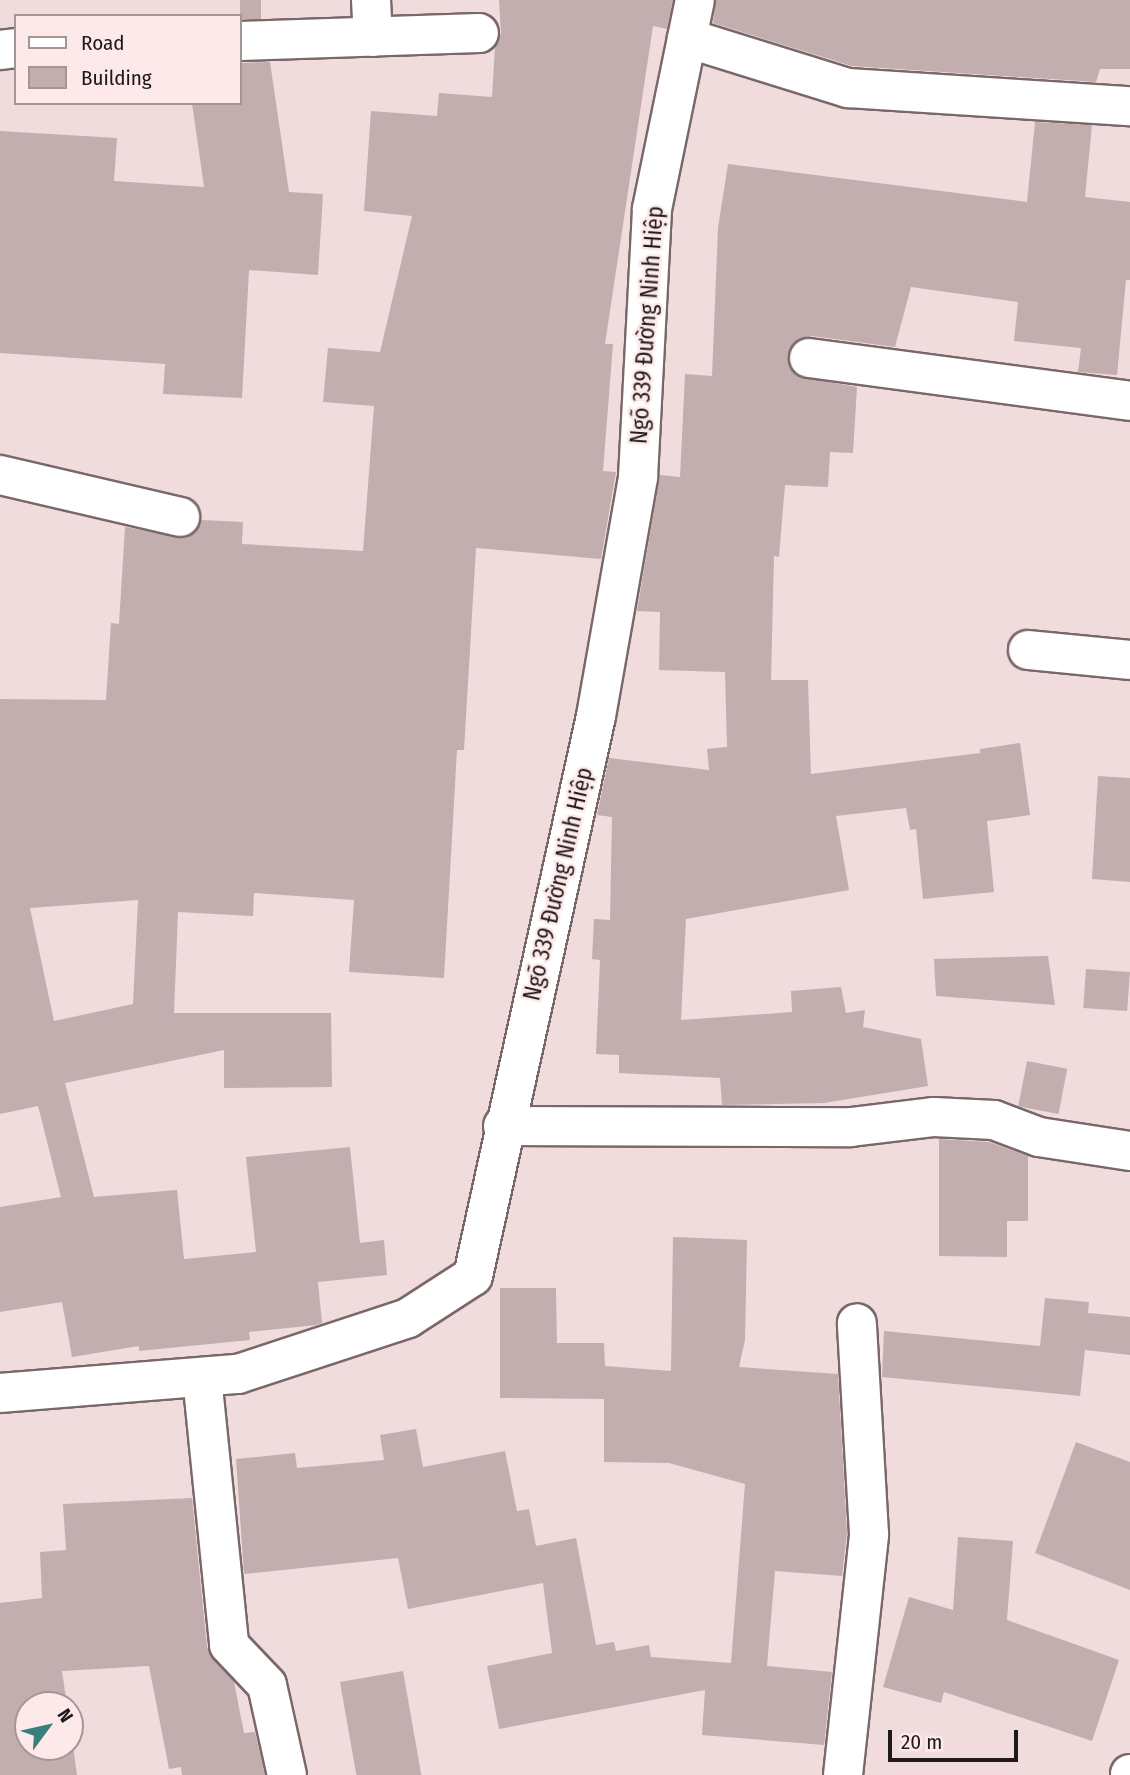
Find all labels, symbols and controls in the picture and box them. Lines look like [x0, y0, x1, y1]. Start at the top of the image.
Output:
legend [14, 14, 242, 105]
text: Road [81, 30, 125, 56]
text: Building [81, 65, 152, 91]
street label: Ngõ 339 Đường Ninh Hiệp [625, 205, 669, 445]
street label: Ngõ 339 Đường Ninh Hiệp [518, 765, 598, 1003]
north arrow [14, 1691, 84, 1761]
text: N [53, 1704, 78, 1726]
scale bar [892, 1716, 1021, 1760]
text: 20 m [901, 1729, 942, 1755]

